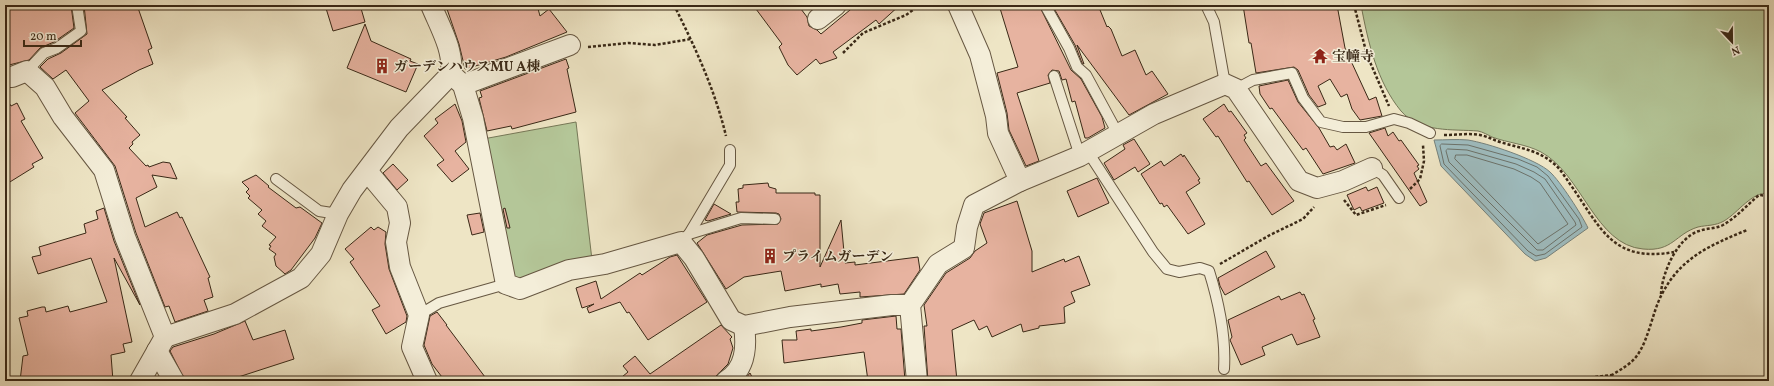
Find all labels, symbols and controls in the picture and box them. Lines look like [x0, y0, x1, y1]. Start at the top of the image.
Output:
scale bar [24, 22, 81, 48]
north arrow [1712, 22, 1752, 62]
text: 20 m [30, 29, 57, 45]
text: N [1729, 41, 1742, 58]
temple icon: 宝幢寺 [1311, 47, 1329, 65]
place label: 宝幢寺 [1332, 48, 1374, 67]
building icon: ガーデンハウスMU A棟 [373, 57, 391, 75]
place label: ガーデンハウスMU A棟 [394, 58, 540, 77]
building icon: プライムガーデン [761, 247, 779, 265]
place label: プライムガーデン [782, 248, 893, 267]

